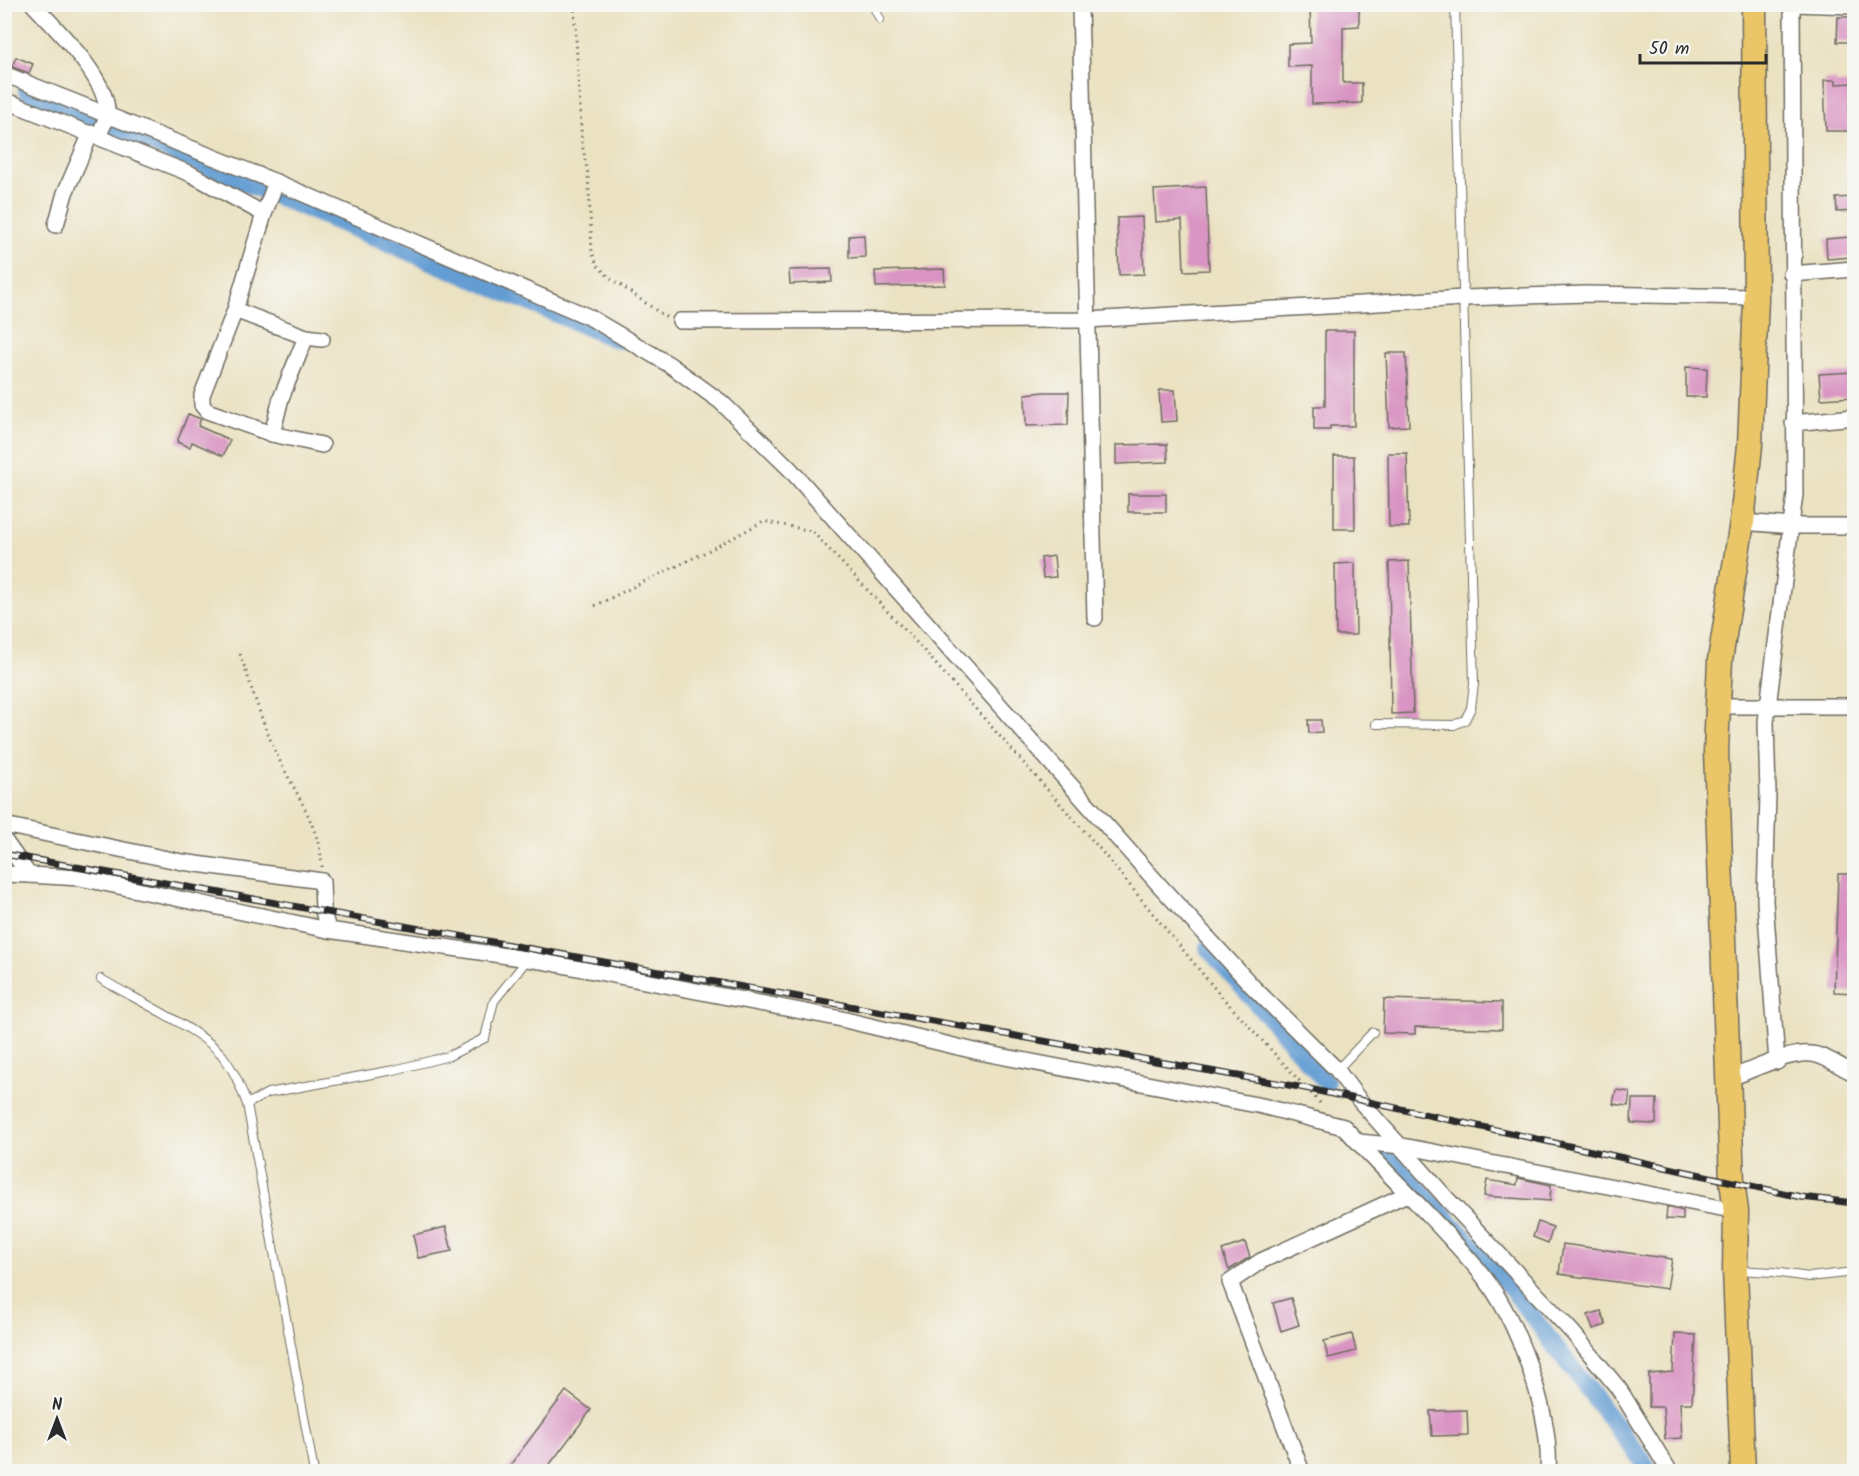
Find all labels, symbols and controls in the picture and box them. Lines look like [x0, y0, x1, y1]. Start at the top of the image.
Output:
scale bar [1640, 27, 1766, 65]
text: 50 m [1649, 35, 1689, 64]
north arrow [27, 1389, 87, 1449]
text: N [52, 1393, 62, 1418]

